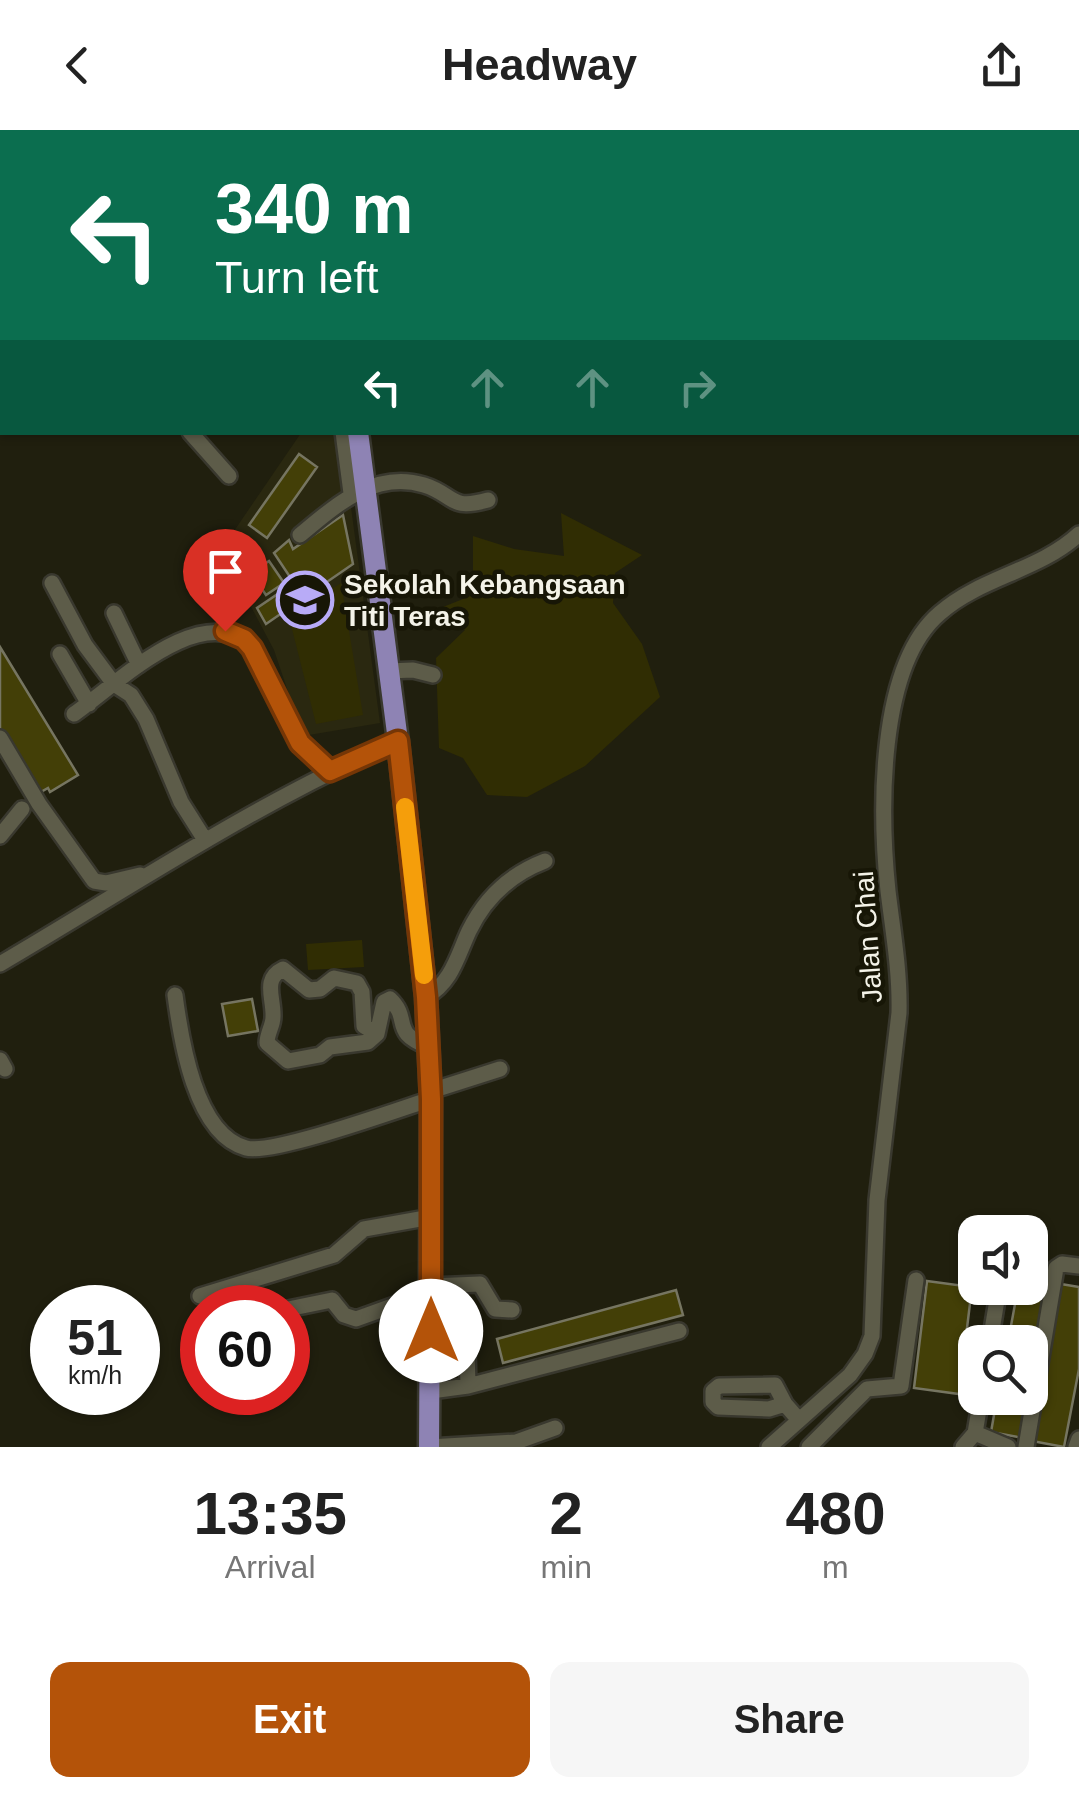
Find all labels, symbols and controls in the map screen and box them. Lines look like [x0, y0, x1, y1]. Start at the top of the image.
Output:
icon: back [50, 38, 105, 93]
icon: share [974, 38, 1029, 93]
text: Headway [442, 39, 637, 90]
icon: left [50, 170, 180, 300]
text: 340 m [215, 170, 413, 248]
text: Turn left [215, 252, 378, 303]
icon: left [355, 360, 410, 415]
icon: ahead [460, 360, 515, 415]
icon: ahead [565, 360, 620, 415]
icon: right [670, 360, 725, 415]
pin [183, 529, 268, 632]
icon: arrive [198, 544, 253, 599]
place label: Sekolah Kebangsaan Titi Teras [344, 569, 626, 632]
school or university icon: Sekolah Kebangsaan Titi Teras [275, 570, 335, 630]
street label: Jalan Chai [848, 870, 888, 1004]
map controls [958, 1215, 1048, 1415]
button: sound [958, 1215, 1048, 1305]
position arrow [379, 1279, 483, 1383]
speed limit sign: 60 [180, 1285, 310, 1415]
text: 51 [67, 1310, 123, 1366]
button: search [958, 1325, 1048, 1415]
text: km/h [68, 1361, 122, 1389]
text: 13:35 [193, 1480, 347, 1547]
text: 2 [549, 1480, 583, 1547]
text: 480 [785, 1480, 886, 1547]
text: Arrival [225, 1549, 316, 1585]
text: min [540, 1549, 592, 1585]
text: m [822, 1549, 849, 1585]
button: Exit [50, 1662, 530, 1777]
button: Share [550, 1662, 1029, 1777]

